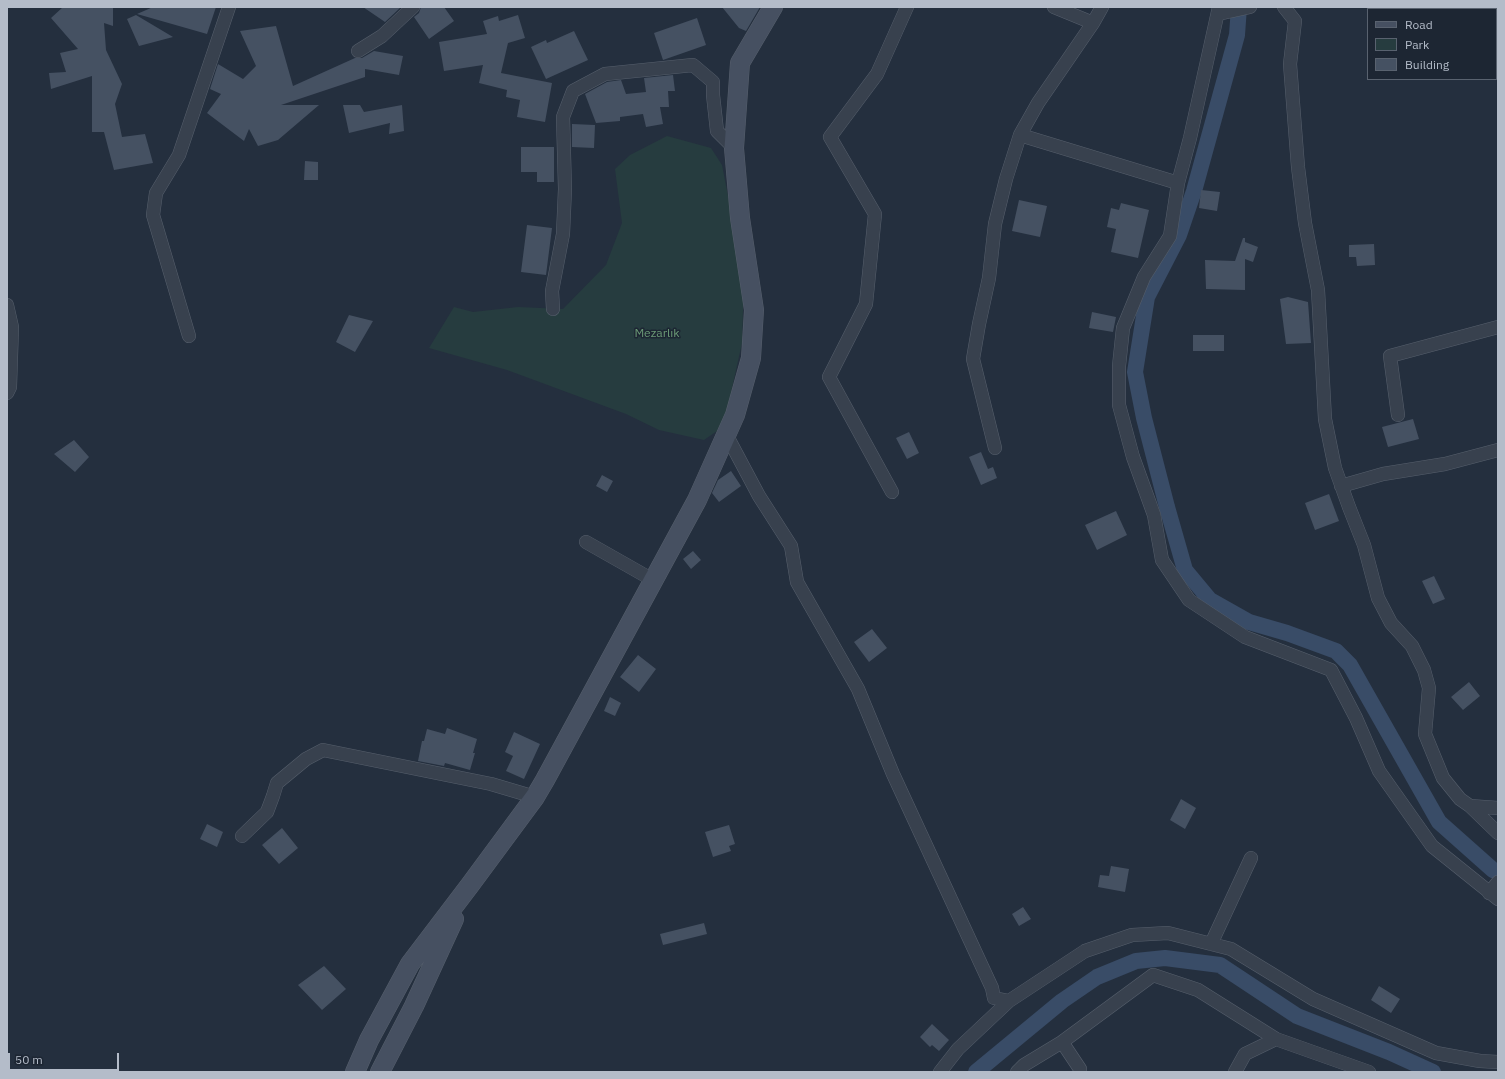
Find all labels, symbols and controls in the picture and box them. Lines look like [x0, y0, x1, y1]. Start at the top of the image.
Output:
legend [1367, 8, 1497, 80]
text: Road [1405, 17, 1433, 32]
text: Park [1405, 37, 1429, 52]
text: Building [1405, 57, 1449, 72]
park label: Mezarlık [634, 327, 680, 341]
scale bar [10, 1045, 121, 1071]
text: 50 m [15, 1052, 43, 1067]

